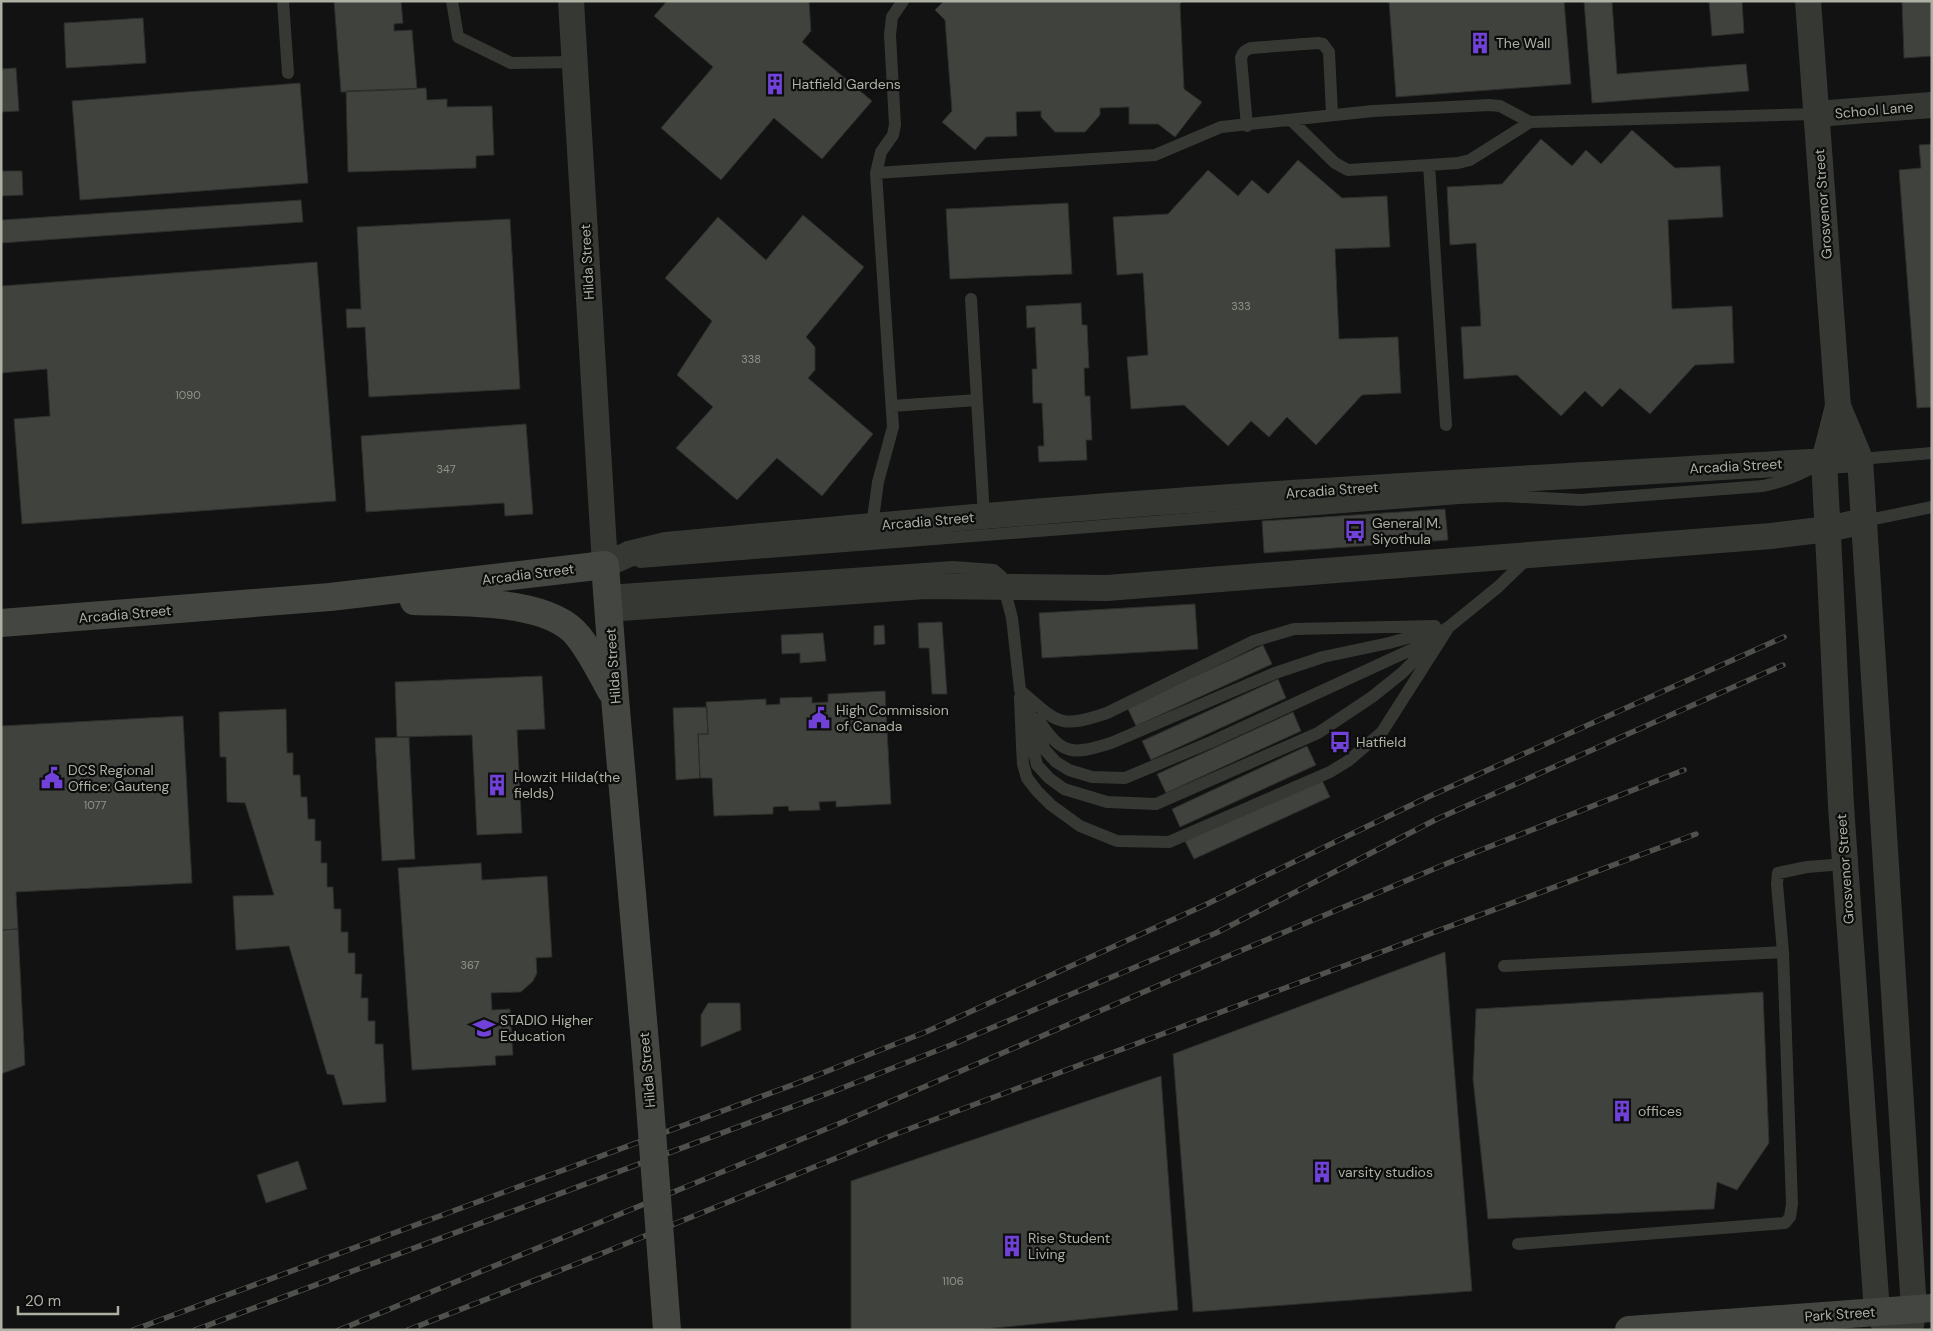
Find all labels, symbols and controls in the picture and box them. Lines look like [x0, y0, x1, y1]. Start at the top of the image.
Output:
building icon: The Wall [1467, 30, 1493, 56]
place label: The Wall [1496, 34, 1550, 52]
building icon: Hatfield Gardens [762, 71, 788, 97]
place label: Hatfield Gardens [792, 75, 901, 93]
street label: School Lane [1834, 98, 1914, 122]
street label: Grosvenor Street [1810, 148, 1836, 260]
street label: Hilda Street [576, 224, 598, 300]
house number: 333 [1231, 299, 1251, 313]
house number: 338 [741, 352, 761, 366]
house number: 1090 [175, 388, 201, 402]
street label: Arcadia Street [1689, 455, 1783, 477]
house number: 347 [436, 462, 456, 476]
street label: Arcadia Street [1285, 478, 1379, 502]
street label: Arcadia Street [881, 508, 975, 534]
place label: General M. Siyothula [1372, 514, 1441, 548]
bus stop icon: General M. Siyothula [1342, 518, 1368, 544]
street label: Arcadia Street [481, 559, 575, 589]
street label: Arcadia Street [78, 601, 172, 627]
street label: Hilda Street [601, 628, 625, 704]
place label: High Commission of Canada [836, 701, 949, 735]
public building icon: High Commission of Canada [806, 705, 832, 731]
bus stop icon: Hatfield [1327, 729, 1353, 755]
place label: Hatfield [1356, 733, 1406, 751]
place label: DCS Regional Office: Gauteng [68, 761, 170, 795]
public building icon: DCS Regional Office: Gauteng [39, 765, 65, 791]
place label: Howzit Hilda(the fields) [514, 768, 620, 802]
building icon: Howzit Hilda(the fields) [484, 772, 510, 798]
house number: 1077 [84, 798, 106, 812]
street label: Grosvenor Street [1832, 813, 1858, 925]
house number: 367 [461, 958, 480, 972]
place label: STADIO Higher Education [500, 1011, 593, 1045]
school or university icon: STADIO Higher Education [471, 1015, 497, 1041]
street label: Hilda Street [635, 1031, 659, 1109]
building icon: offices [1609, 1098, 1635, 1124]
place label: offices [1638, 1102, 1682, 1120]
building icon: varsity studios [1309, 1159, 1335, 1185]
place label: varsity studios [1338, 1163, 1433, 1181]
place label: Rise Student Living [1028, 1229, 1110, 1263]
building icon: Rise Student Living [999, 1233, 1025, 1259]
house number: 1106 [942, 1274, 964, 1288]
scale bar [18, 1284, 118, 1316]
text: 20 m [25, 1291, 61, 1311]
street label: Park Street [1804, 1303, 1876, 1325]

